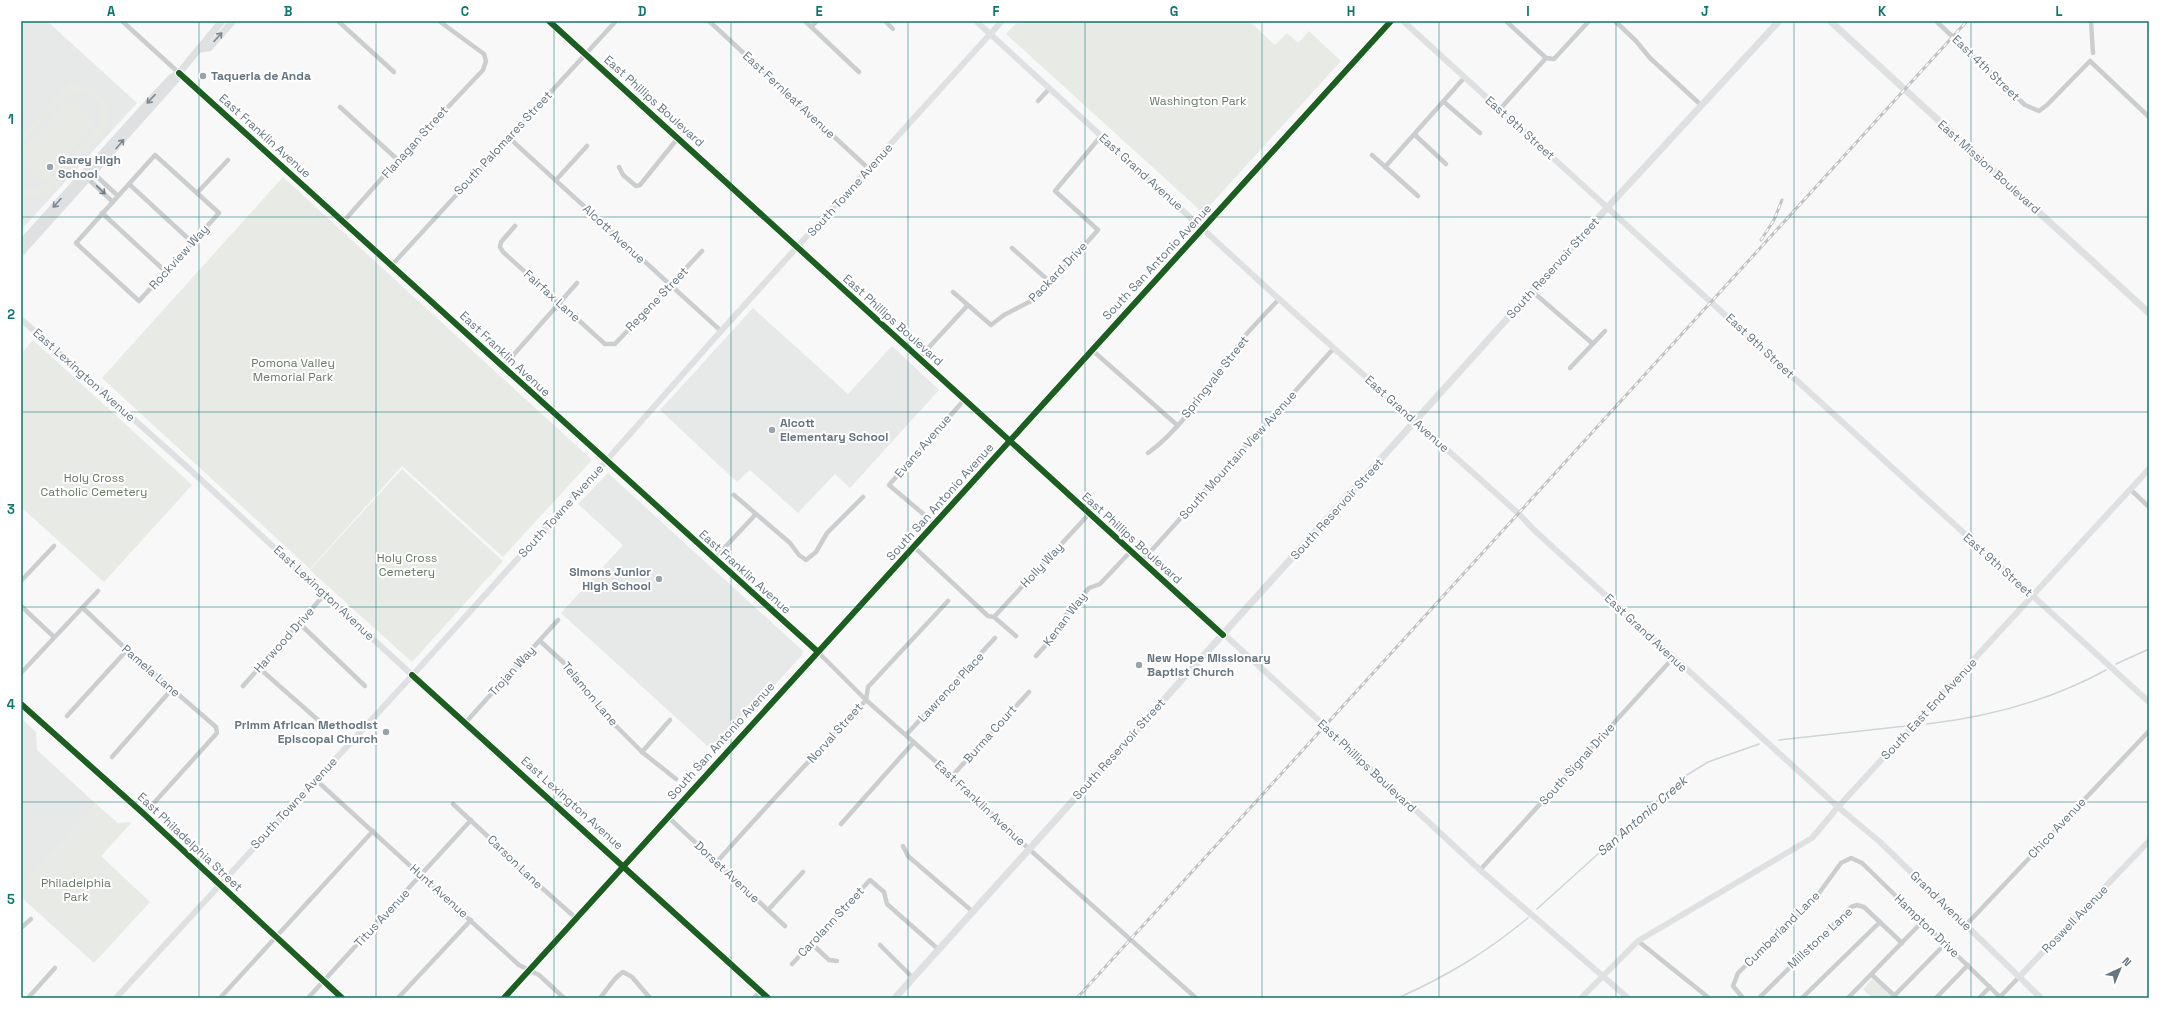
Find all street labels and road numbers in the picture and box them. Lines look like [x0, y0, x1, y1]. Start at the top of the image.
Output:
street label: East 4th Street [1949, 31, 2023, 105]
street label: East Fernleaf Avenue [739, 48, 839, 142]
street label: East Phillips Boulevard [600, 52, 708, 150]
street label: South Palomares Street [450, 87, 556, 199]
street label: East Franklin Avenue [216, 90, 314, 182]
street label: East 9th Street [1482, 92, 1558, 164]
street label: Flanagan Street [378, 102, 452, 182]
street label: East Mission Boulevard [1934, 117, 2044, 217]
street label: East Grand Avenue [1096, 130, 1186, 214]
street label: South Towne Avenue [804, 140, 896, 240]
street label: Alcott Avenue [579, 201, 649, 267]
street label: South San Antonio Avenue [1099, 201, 1215, 323]
street label: South Reservoir Street [1503, 214, 1603, 322]
street label: Rockview Way [146, 221, 212, 293]
street label: Packard Drive [1025, 238, 1091, 306]
street label: Regene Street [622, 263, 692, 335]
street label: Fairfax Lane [520, 266, 584, 326]
street label: East Phillips Boulevard [839, 271, 947, 369]
street label: East Franklin Avenue [456, 308, 554, 400]
street label: East 9th Street [1722, 310, 1798, 382]
street label: East Lexington Avenue [30, 325, 138, 425]
street label: Springvale Street [1178, 332, 1252, 422]
street label: East Grand Avenue [1362, 372, 1452, 456]
street label: South Mountain View Avenue [1176, 387, 1300, 523]
street label: Evans Avenue [891, 411, 955, 481]
street label: South San Antonio Avenue [883, 440, 997, 564]
street label: South Reservoir Street [1287, 455, 1387, 563]
street label: South Towne Avenue [515, 461, 607, 561]
street label: East Phillips Boulevard [1078, 489, 1186, 587]
street label: East Franklin Avenue [696, 526, 794, 618]
street label: East 9th Street [1960, 529, 2036, 601]
street label: Holly Way [1017, 539, 1067, 591]
street label: East Lexington Avenue [270, 542, 378, 644]
street label: Kenan Way [1040, 589, 1090, 649]
street label: East Grand Avenue [1601, 590, 1691, 676]
street label: Harwood Drive [250, 604, 318, 676]
street label: Pamela Lane [118, 641, 184, 701]
street label: Trojan Way [485, 642, 539, 700]
street label: Lawrence Place [914, 649, 988, 725]
street label: South East End Avenue [1878, 655, 1980, 763]
street label: Telamon Lane [559, 659, 621, 729]
street label: South San Antonio Avenue [664, 679, 778, 803]
street label: South Reservoir Street [1069, 695, 1169, 803]
street label: Norval Street [804, 699, 866, 767]
street label: Burma Court [960, 702, 1020, 766]
street label: East Phillips Boulevard [1314, 716, 1420, 816]
street label: South Signal Drive [1536, 720, 1618, 808]
street label: East Lexington Avenue [518, 753, 626, 853]
street label: South Towne Avenue [247, 754, 341, 852]
street label: East Franklin Avenue [931, 757, 1029, 849]
street label: East Philadelphia Street [134, 789, 246, 895]
street label: Chico Avenue [2025, 794, 2089, 862]
street label: Carson Lane [484, 832, 546, 892]
street label: Dorset Avenue [691, 838, 763, 906]
street label: Hunt Avenue [406, 861, 472, 921]
street label: Grand Avenue [1907, 868, 1975, 934]
street label: Roswell Avenue [2038, 881, 2112, 957]
street label: Carolann Street [794, 883, 868, 961]
street label: Titus Avenue [351, 885, 413, 951]
street label: Cumberland Lane [1741, 888, 1823, 970]
street label: Hampton Drive [1891, 891, 1963, 961]
street label: Millstone Lane [1784, 904, 1856, 972]

